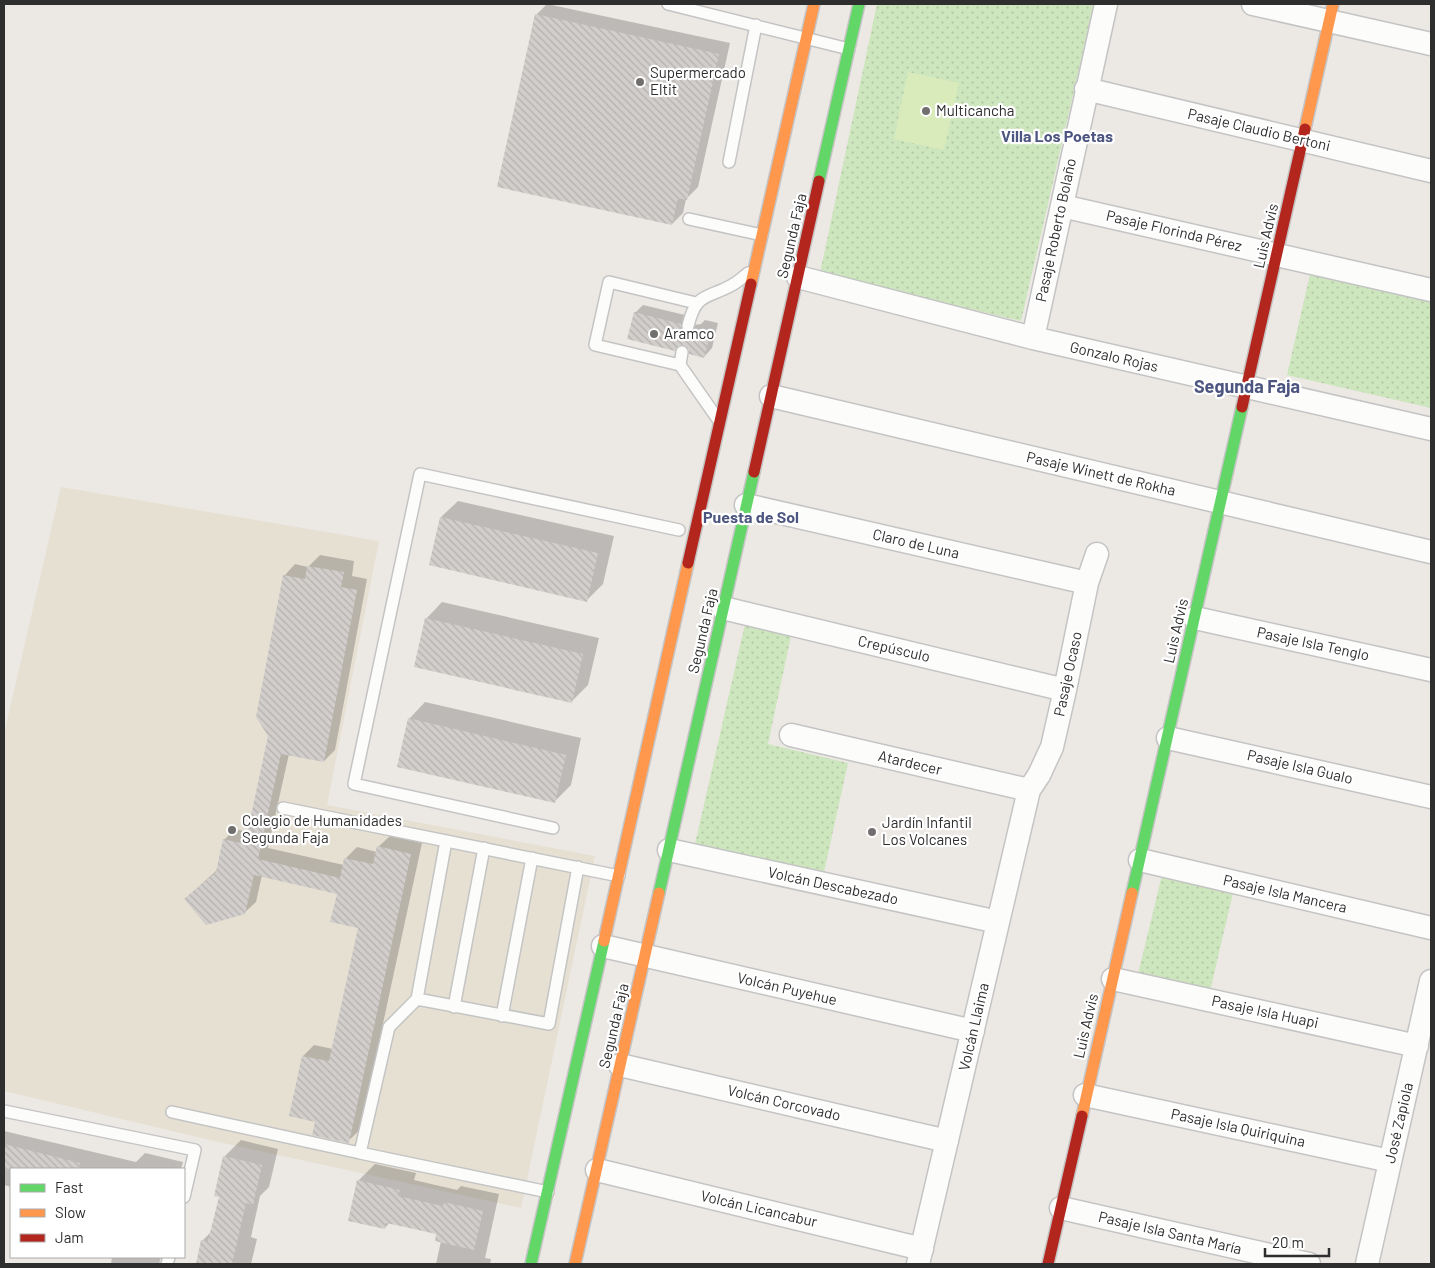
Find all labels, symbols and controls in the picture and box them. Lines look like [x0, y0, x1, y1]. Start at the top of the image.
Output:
place label: Supermercado Eltit [650, 63, 746, 98]
marker: Supermercado Eltit [634, 76, 646, 88]
place label: Multicancha [936, 101, 1015, 119]
street label: Pasaje Claudio Bertoni [1186, 104, 1332, 154]
marker: Multicancha [920, 105, 932, 117]
district label: Villa Los Poetas [1001, 126, 1113, 145]
street label: Pasaje Roberto Bolaño [1031, 156, 1079, 303]
street label: Segunda Faja [773, 192, 810, 280]
street label: Luis Advis [1249, 202, 1281, 270]
street label: Pasaje Florinda Pérez [1104, 206, 1244, 254]
place label: Aramco [664, 324, 714, 342]
marker: Aramco [648, 328, 660, 340]
street label: Gonzalo Rojas [1068, 337, 1160, 375]
district label: Segunda Faja [1194, 375, 1300, 397]
street label: Pasaje Winett de Rokha [1025, 447, 1178, 499]
district label: Puesta de Sol [703, 507, 799, 526]
street label: Claro de Luna [871, 524, 961, 562]
street label: Segunda Faja [684, 587, 721, 675]
street label: Luis Advis [1159, 597, 1191, 665]
street label: Pasaje Isla Tenglo [1255, 622, 1371, 664]
street label: Pasaje Ocaso [1049, 630, 1085, 718]
street label: Crepúsculo [856, 631, 932, 665]
street label: Pasaje Isla Gualo [1246, 745, 1355, 787]
street label: Atardecer [877, 746, 944, 778]
place label: Colegio de Humanidades Segunda Faja [242, 811, 402, 846]
place label: Jardín Infantil Los Volcanes [882, 813, 972, 848]
marker: Colegio de Humanidades Segunda Faja [226, 824, 238, 836]
marker: Jardín Infantil Los Volcanes [866, 826, 878, 838]
street label: Volcán Descabezado [766, 862, 900, 908]
street label: Pasaje Isla Mancera [1222, 870, 1349, 916]
street label: Volcán Puyehue [736, 968, 839, 1008]
street label: Volcán Llaima [954, 981, 992, 1073]
street label: Segunda Faja [595, 982, 632, 1070]
street label: Pasaje Isla Huapi [1210, 991, 1320, 1031]
street label: Luis Advis [1069, 992, 1101, 1060]
street label: Volcán Corcovado [726, 1080, 843, 1124]
street label: José Zapiola [1380, 1081, 1416, 1165]
street label: Pasaje Isla Quiriquina [1169, 1104, 1307, 1150]
legend [10, 1168, 185, 1258]
text: Fast [55, 1178, 83, 1196]
street label: Volcán Licancabur [699, 1186, 820, 1230]
text: Slow [55, 1203, 86, 1221]
street label: Pasaje Isla Santa María [1097, 1207, 1244, 1257]
scale bar [1265, 1226, 1329, 1258]
text: Jam [55, 1228, 84, 1246]
text: 20 m [1272, 1233, 1304, 1251]

